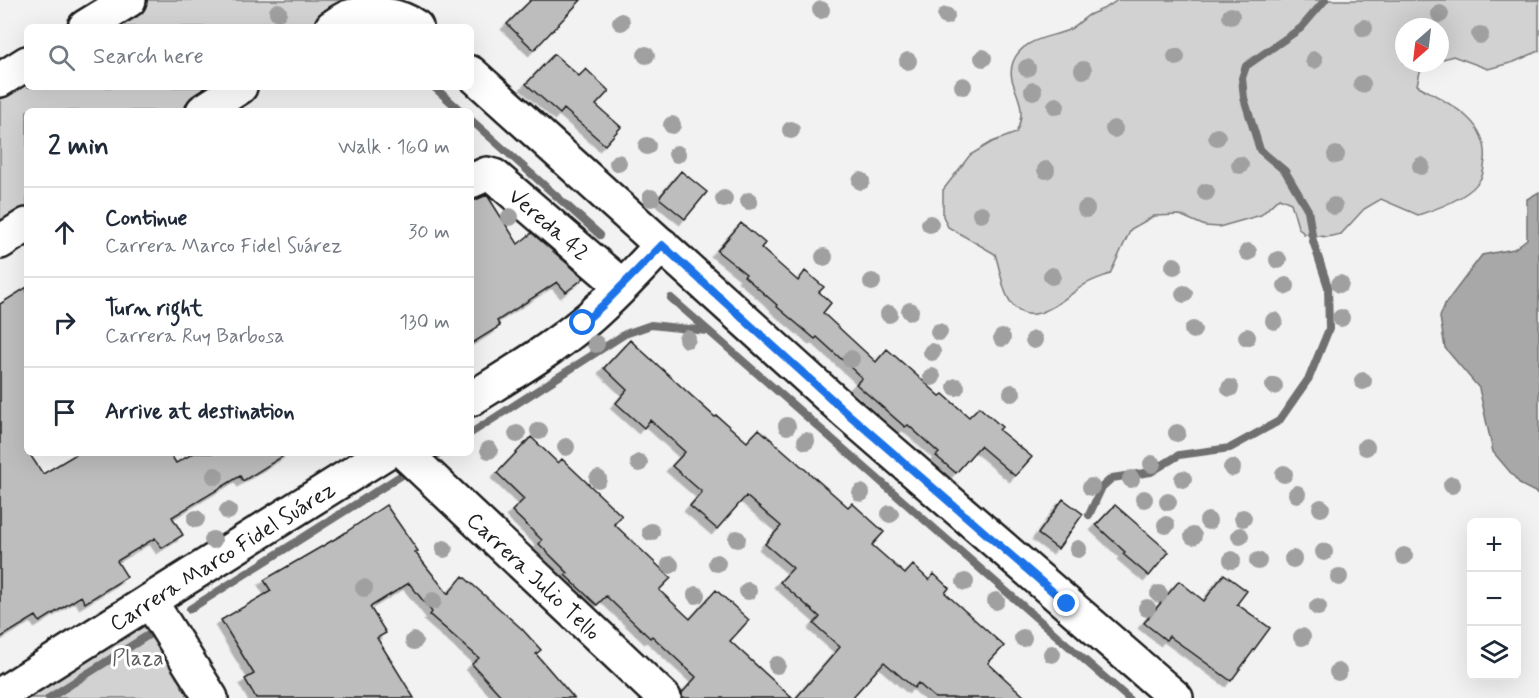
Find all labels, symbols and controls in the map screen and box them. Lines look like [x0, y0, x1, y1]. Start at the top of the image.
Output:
north arrow [1395, 18, 1449, 72]
search box [24, 24, 474, 90]
icon: search [45, 41, 78, 74]
text: Search here [93, 43, 204, 71]
text: 2 min [48, 130, 109, 164]
text: Walk · 160 m [338, 134, 450, 161]
street label: Vereda 42 [502, 183, 594, 268]
text: Continue [105, 205, 187, 233]
icon: ahead [48, 216, 81, 249]
text: 30 m [408, 219, 450, 246]
text: Carrera Marco Fidel Suárez [105, 233, 342, 260]
text: Turn right [105, 295, 203, 323]
icon: right [48, 306, 81, 339]
text: 130 m [399, 309, 450, 336]
route start [569, 309, 595, 335]
text: Carrera Ruy Barbosa [105, 323, 285, 350]
icon: arrive [48, 396, 81, 429]
text: Arrive at destination [105, 398, 295, 426]
street label: Carrera Marco Fidel Suárez [105, 476, 341, 639]
street label: Carrera Julio Tello [460, 507, 606, 647]
map controls [1467, 518, 1521, 680]
button: + [1467, 518, 1521, 572]
button: − [1467, 572, 1521, 626]
route end [1053, 590, 1079, 616]
button: layers [1467, 626, 1521, 680]
park label: Plaza [112, 645, 164, 673]

